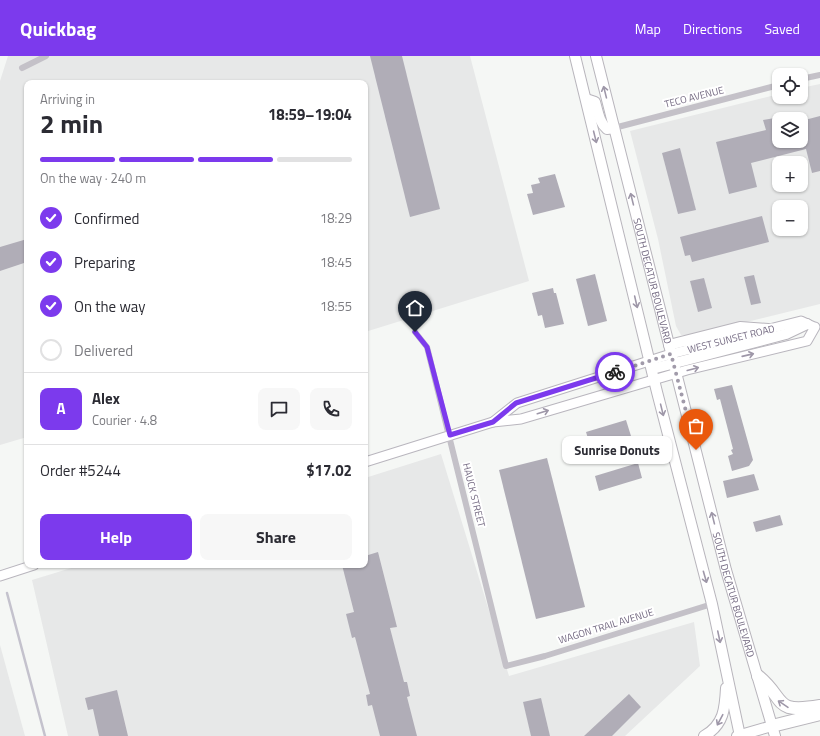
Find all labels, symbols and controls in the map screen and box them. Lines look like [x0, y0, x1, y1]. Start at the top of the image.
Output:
text: Quickbag [20, 14, 96, 43]
text: Map [635, 18, 661, 39]
text: Directions [683, 18, 742, 39]
text: Saved [764, 18, 800, 39]
map controls [772, 68, 808, 236]
button: locate [772, 68, 808, 104]
street label: TECO AVENUE [663, 82, 726, 112]
one-way arrow [601, 86, 608, 99]
text: Arriving in [40, 89, 95, 109]
text: 18:59–19:04 [268, 103, 352, 126]
text: 2 min [40, 104, 103, 143]
button: layers [772, 112, 808, 148]
one-way arrow [592, 130, 600, 143]
button: + [772, 156, 808, 192]
text: On the way · 240 m [40, 168, 146, 188]
one-way arrow [628, 193, 635, 206]
button: − [772, 200, 808, 236]
icon: check [40, 207, 62, 229]
text: Confirmed [74, 207, 139, 230]
text: 18:29 [320, 208, 352, 228]
street label: SOUTH DECATUR BOULEVARD [630, 216, 676, 345]
icon: check [40, 251, 62, 273]
text: Preparing [74, 251, 135, 274]
text: 18:45 [320, 252, 352, 272]
pin [398, 291, 432, 332]
icon: check [40, 295, 62, 317]
text: On the way [74, 295, 146, 318]
text: 18:55 [320, 296, 352, 316]
one-way arrow [632, 296, 640, 309]
icon: home [404, 297, 426, 319]
street label: WEST SUNSET ROAD [686, 321, 776, 357]
text: Delivered [74, 339, 133, 362]
one-way arrow [741, 351, 754, 359]
courier [595, 352, 635, 392]
icon: bike [604, 361, 626, 383]
one-way arrow [686, 365, 699, 372]
text: Alex [92, 387, 120, 410]
button: chat [258, 388, 300, 430]
button: phone [310, 388, 352, 430]
text: A [56, 397, 66, 420]
one-way arrow [659, 403, 666, 416]
one-way arrow [537, 408, 550, 415]
pin [679, 409, 713, 450]
text: Courier · 4.8 [92, 410, 157, 430]
icon: bag [685, 415, 707, 437]
callout: Sunrise Donuts [562, 436, 672, 464]
text: Sunrise Donuts [574, 440, 660, 460]
text: Order #5244 [40, 459, 121, 482]
text: $17.02 [306, 459, 352, 482]
street label: HAUCK STREET [459, 461, 489, 529]
one-way arrow [709, 512, 716, 525]
button: Help [40, 514, 192, 560]
button: Share [200, 514, 352, 560]
street label: SOUTH DECATUR BOULEVARD [709, 530, 759, 659]
one-way arrow [702, 570, 709, 583]
street label: WAGON TRAIL AVENUE [557, 604, 656, 648]
one-way arrow [716, 630, 724, 643]
one-way arrow [778, 700, 789, 708]
one-way arrow [716, 714, 723, 726]

